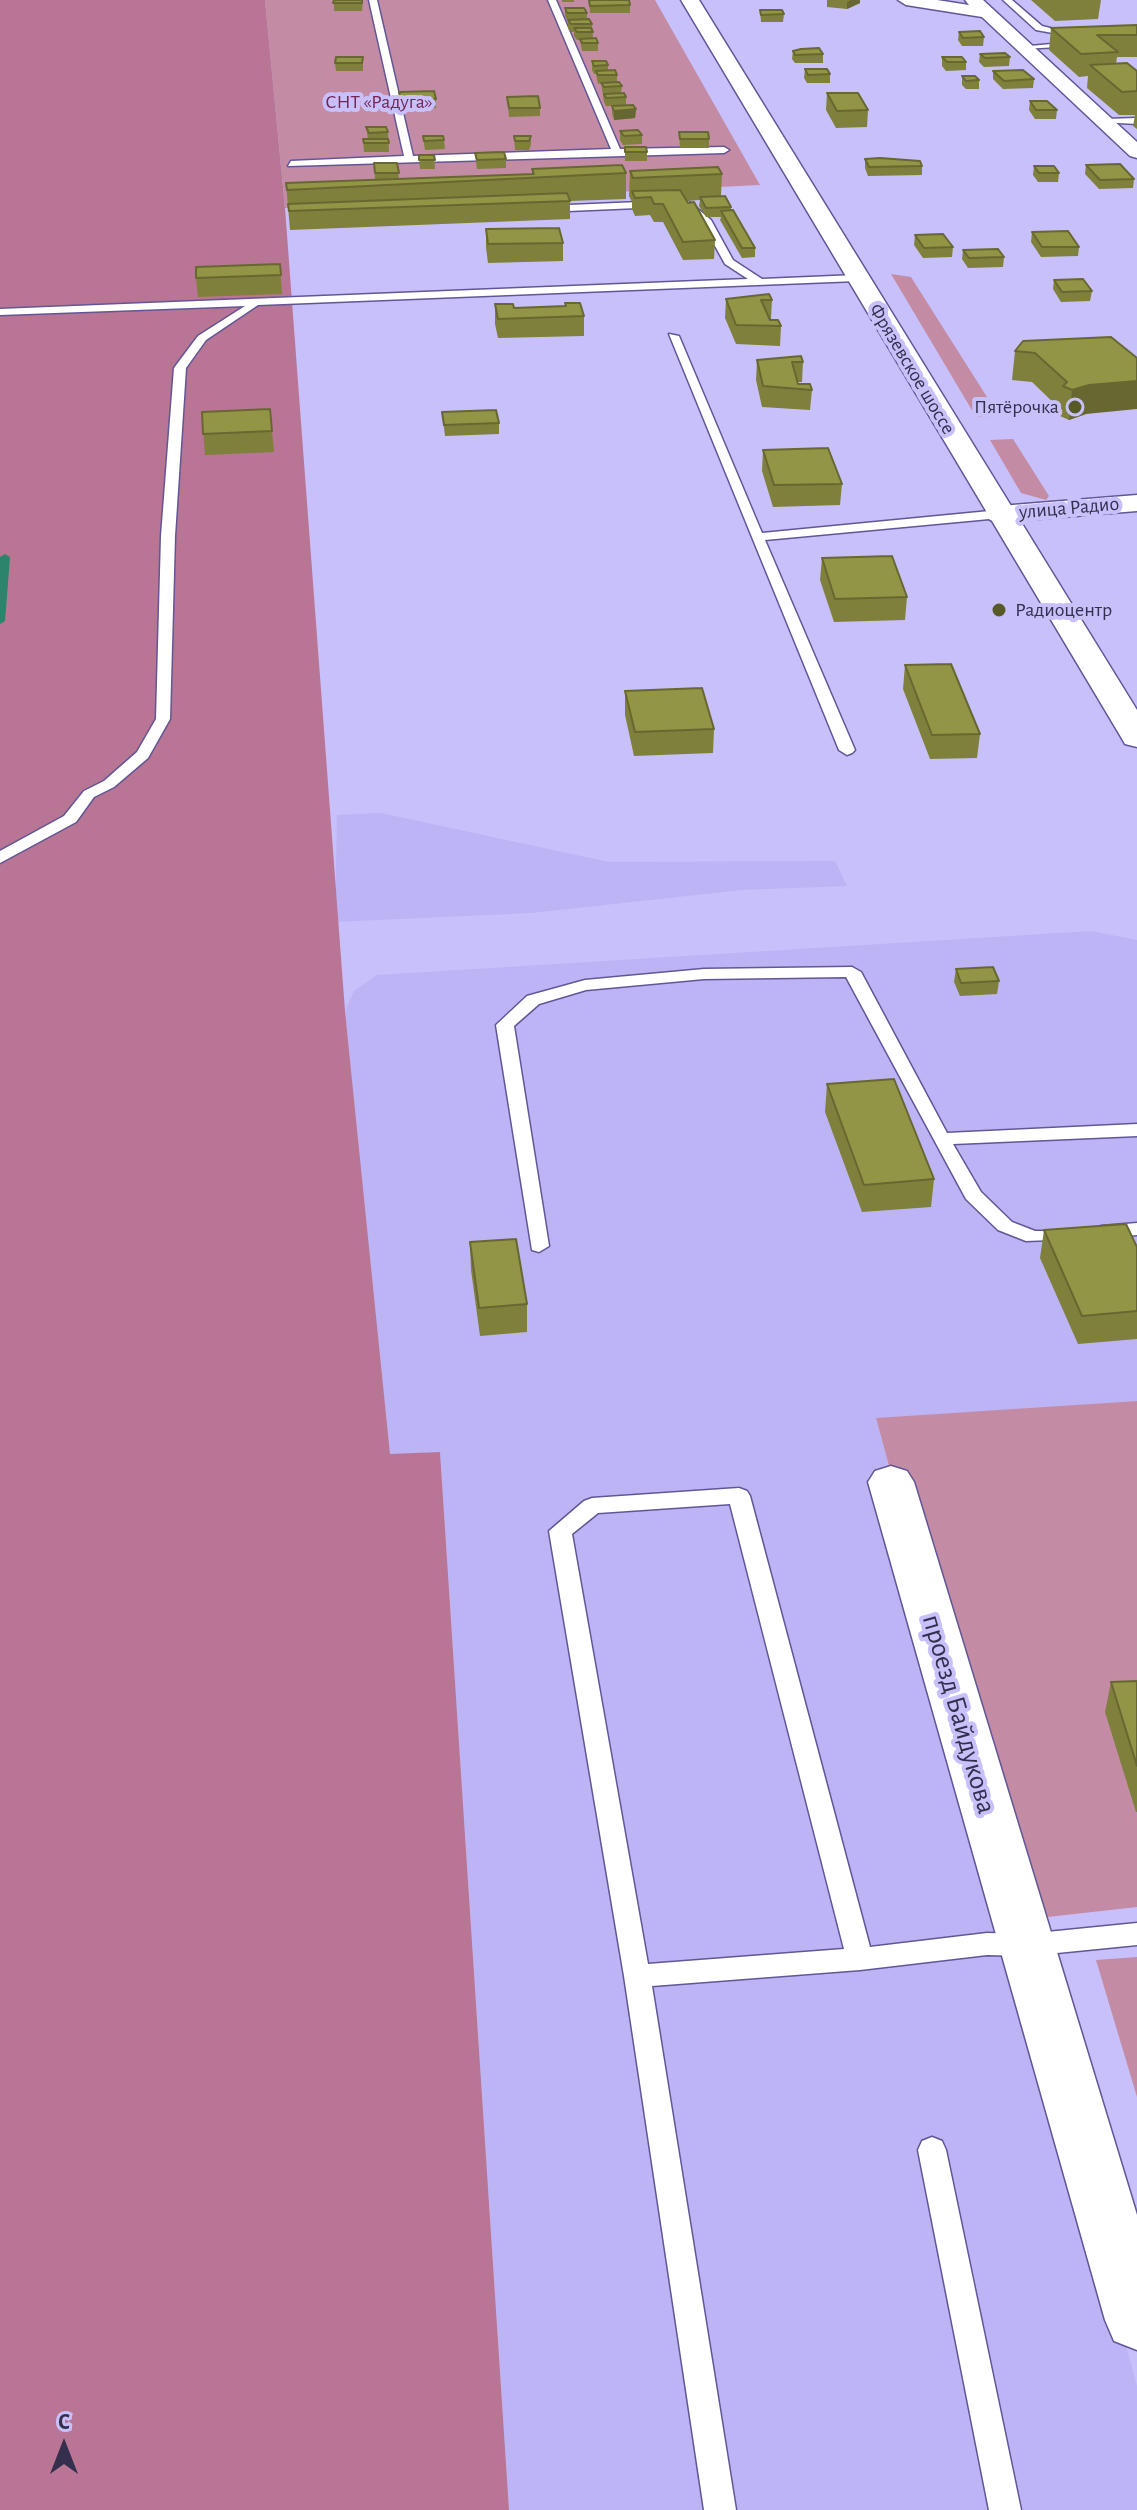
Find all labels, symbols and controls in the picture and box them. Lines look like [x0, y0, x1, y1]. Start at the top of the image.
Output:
park label: СНТ «Радуга» [325, 90, 433, 114]
street label: Фрязевское шоссе [864, 299, 960, 439]
place label: Пятёрочка [974, 395, 1059, 419]
marker: Пятёрочка [1066, 398, 1084, 416]
street label: улица Радио [1018, 492, 1120, 524]
place label: Радиоцентр [1015, 598, 1112, 622]
marker: Радиоцентр [990, 601, 1008, 619]
street label: проезд Байдукова [914, 1610, 1004, 1818]
north arrow [24, 2406, 104, 2486]
text: С [58, 2411, 70, 2433]

